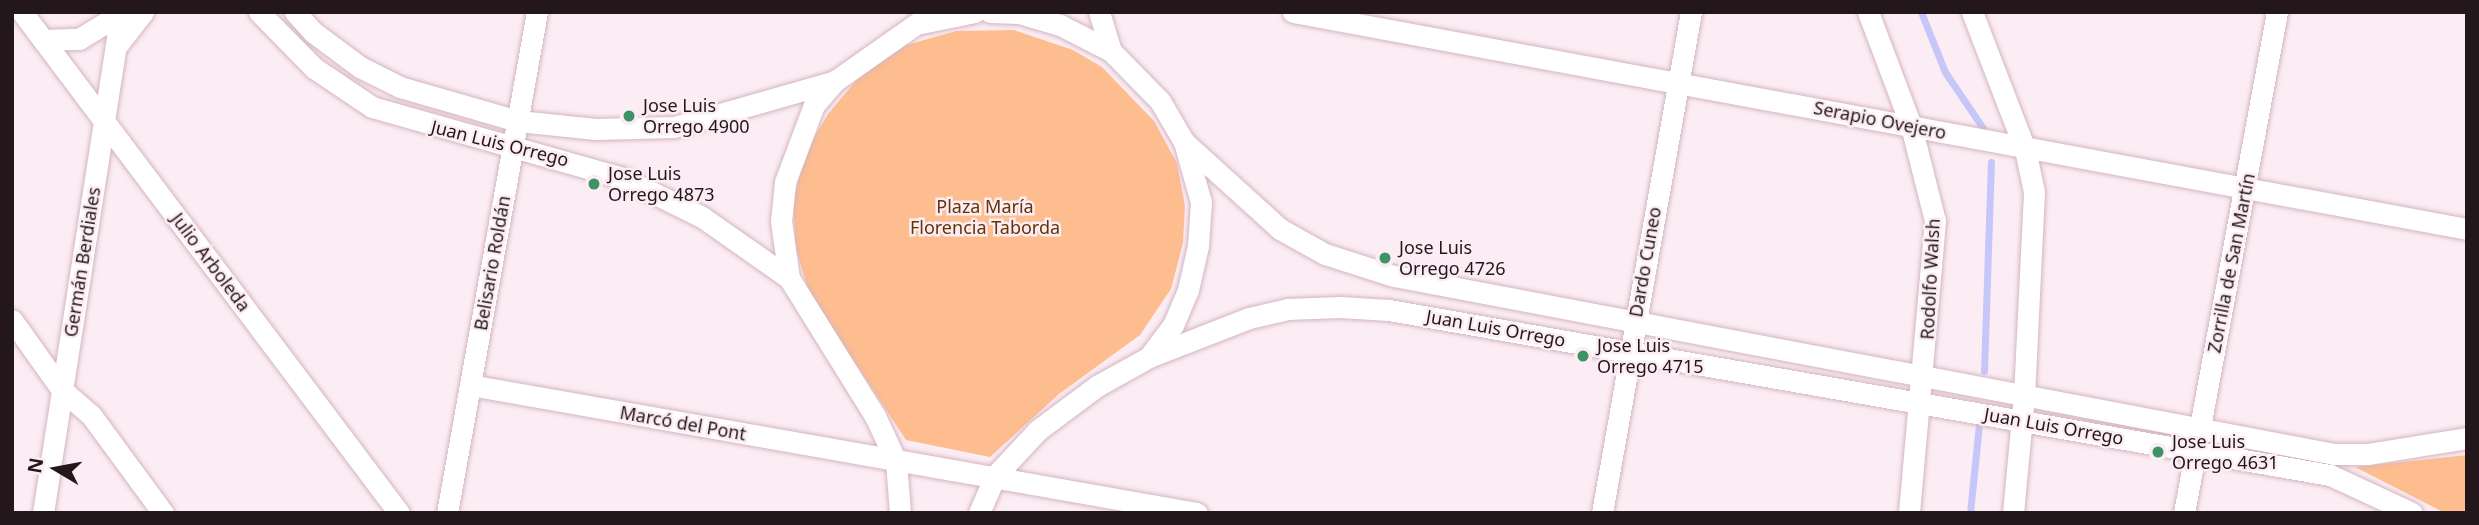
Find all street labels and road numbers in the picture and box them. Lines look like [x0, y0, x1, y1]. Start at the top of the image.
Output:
street label: Serapio Ovejero [1812, 97, 1948, 143]
street label: Juan Luis Orrego [429, 115, 571, 171]
street label: Zorrilla de San Martín [2203, 171, 2259, 355]
street label: Germán Berdiales [59, 185, 105, 339]
street label: Belisario Roldán [470, 194, 514, 332]
street label: Dardo Cuneo [1625, 205, 1665, 319]
street label: Julio Arboleda [167, 208, 255, 316]
street label: Rodolfo Walsh [1916, 218, 1944, 340]
street label: Juan Luis Orrego [1425, 305, 1567, 351]
street label: Marcó del Pont [618, 401, 748, 445]
street label: Juan Luis Orrego [1983, 403, 2125, 449]

